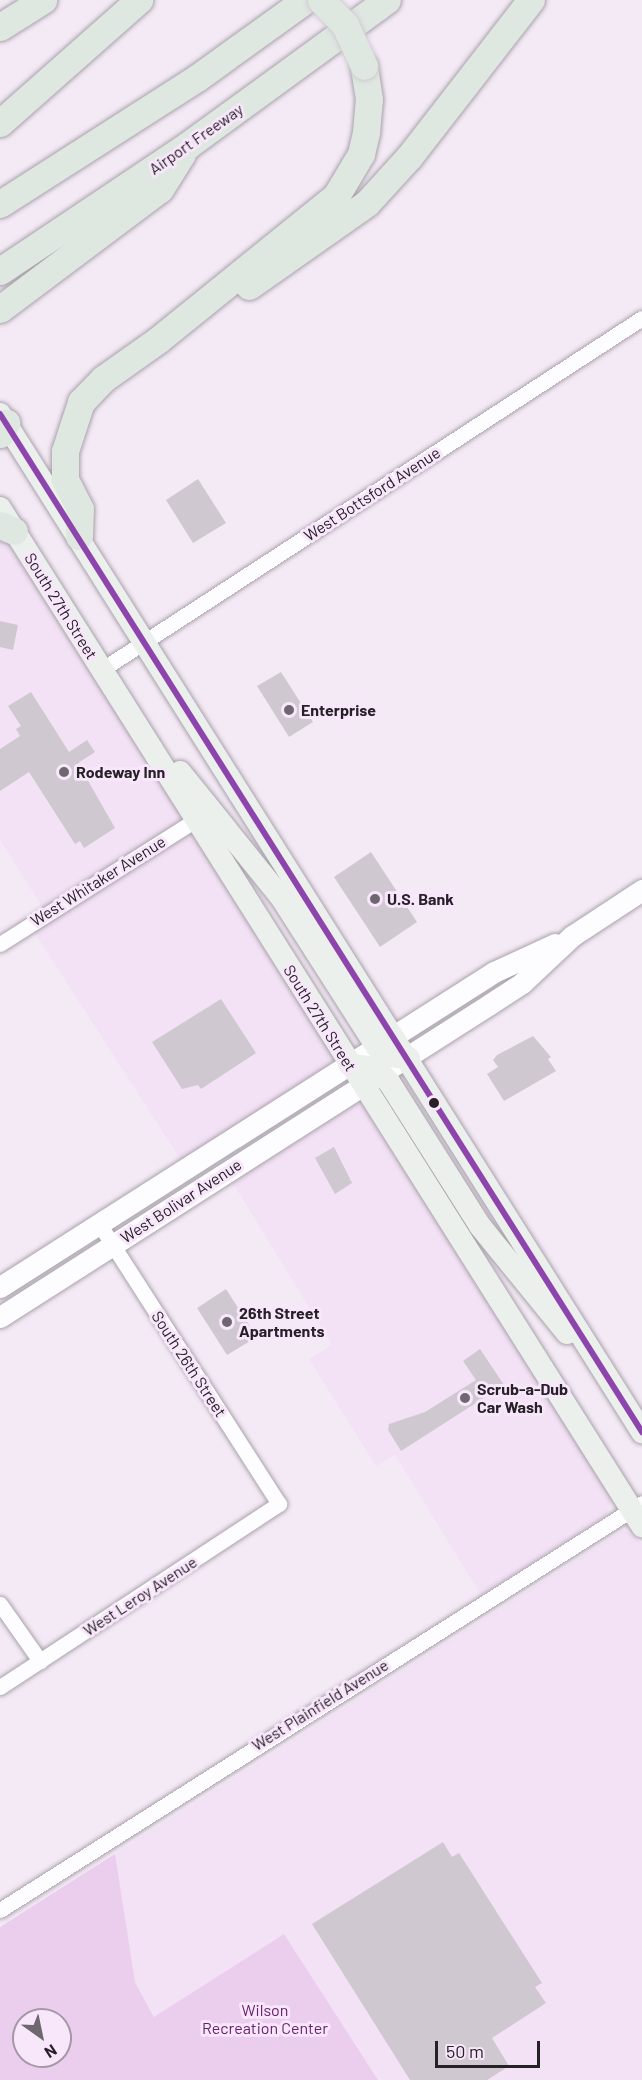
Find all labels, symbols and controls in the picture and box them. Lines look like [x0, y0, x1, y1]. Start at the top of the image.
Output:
street label: Airport Freeway [145, 99, 247, 179]
street label: West Bottsford Avenue [300, 443, 444, 545]
street label: South 27th Street [21, 549, 101, 663]
place label: Enterprise [301, 700, 376, 720]
marker: Enterprise [282, 703, 296, 717]
place label: Rodeway Inn [76, 762, 165, 782]
marker: Rodeway Inn [57, 765, 71, 779]
street label: West Whitaker Avenue [27, 832, 169, 930]
place label: U.S. Bank [387, 889, 454, 909]
marker: U.S. Bank [368, 892, 382, 906]
street label: South 27th Street [280, 961, 360, 1075]
unlabelled marker [428, 1097, 440, 1109]
street label: West Bolivar Avenue [117, 1155, 245, 1247]
place label: 26th Street Apartments [239, 1303, 324, 1341]
street label: South 26th Street [148, 1307, 230, 1421]
marker: 26th Street Apartments [220, 1315, 234, 1329]
place label: Scrub-a-Dub Car Wash [477, 1379, 568, 1417]
marker: Scrub-a-Dub Car Wash [458, 1391, 472, 1405]
street label: West Leroy Avenue [80, 1552, 200, 1640]
street label: West Plainfield Avenue [248, 1655, 392, 1755]
park label: Wilson Recreation Center [202, 2000, 328, 2038]
north arrow [12, 2008, 72, 2068]
scale bar [438, 2029, 543, 2067]
text: 50 m [446, 2040, 484, 2062]
text: N [41, 2041, 61, 2063]

